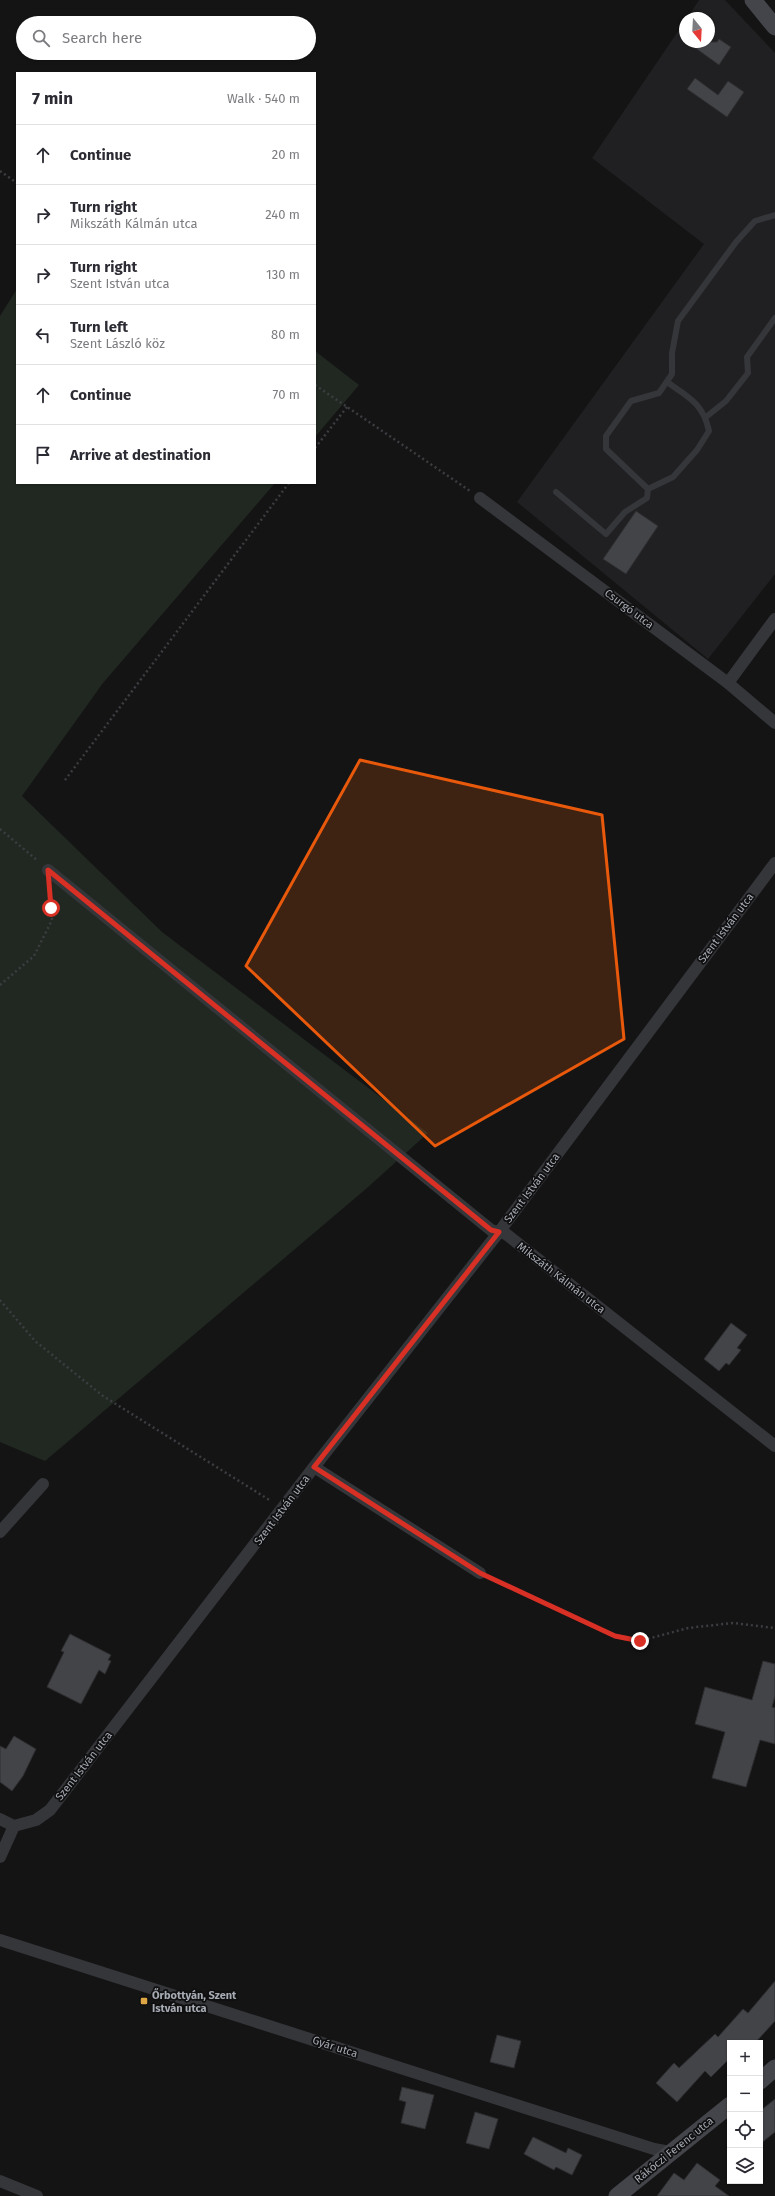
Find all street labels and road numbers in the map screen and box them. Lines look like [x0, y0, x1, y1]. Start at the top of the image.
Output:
street label: Csurgó utca [602, 586, 656, 632]
street label: Szent István utca [695, 890, 757, 966]
street label: Szent István utca [501, 1150, 563, 1226]
street label: Mikszáth Kálmán utca [514, 1240, 608, 1316]
street label: Szent István utca [251, 1472, 313, 1548]
street label: Szent István utca [53, 1729, 115, 1803]
street label: Gyár utca [311, 2034, 359, 2060]
street label: Rákóczi Ferenc utca [632, 2114, 716, 2186]

